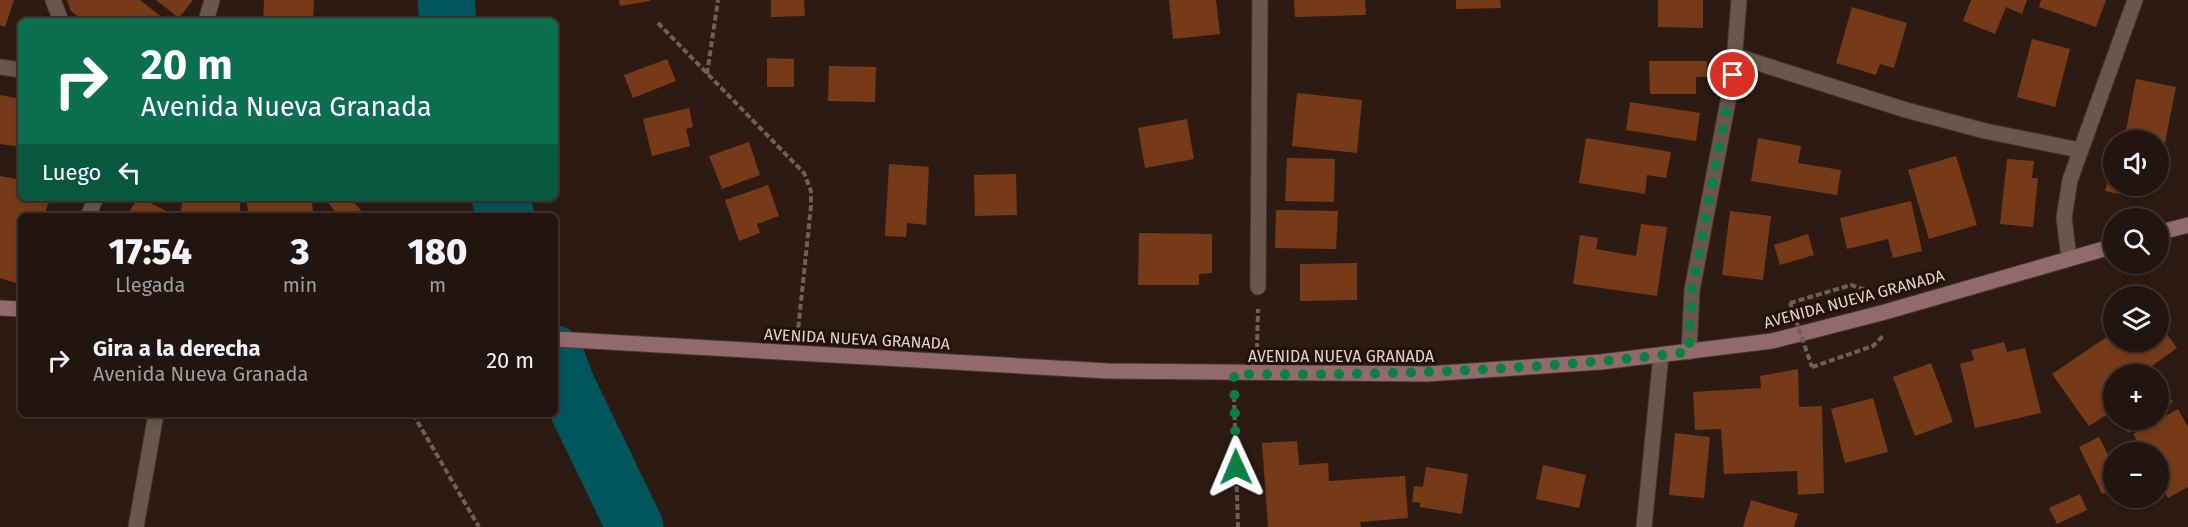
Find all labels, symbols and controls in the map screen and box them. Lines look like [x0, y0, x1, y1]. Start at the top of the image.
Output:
text: 20 m [141, 40, 233, 90]
icon: right [42, 42, 120, 120]
pin [1707, 49, 1758, 100]
icon: arrive [1716, 58, 1749, 91]
text: Avenida Nueva Granada [141, 91, 432, 123]
map controls [2103, 130, 2169, 508]
button: sound [2103, 130, 2169, 196]
icon: left [113, 156, 146, 189]
text: Luego [42, 159, 101, 186]
button: search [2103, 208, 2169, 274]
text: 17:54 [109, 230, 192, 274]
text: 3 [290, 230, 309, 274]
text: 180 [408, 230, 467, 274]
street label: AVENIDA NUEVA GRANADA [1762, 266, 1947, 332]
text: Llegada [115, 273, 185, 297]
text: min [283, 273, 317, 297]
text: m [429, 273, 446, 297]
button: layers [2103, 286, 2169, 352]
street label: AVENIDA NUEVA GRANADA [764, 325, 951, 353]
text: Gira a la derecha [93, 335, 261, 362]
icon: right [42, 344, 75, 377]
text: 20 m [486, 347, 534, 374]
street label: AVENIDA NUEVA GRANADA [1248, 347, 1435, 366]
text: Avenida Nueva Granada [93, 362, 308, 386]
button: + [2103, 364, 2169, 430]
position arrow [1204, 435, 1268, 499]
button: − [2103, 442, 2169, 508]

